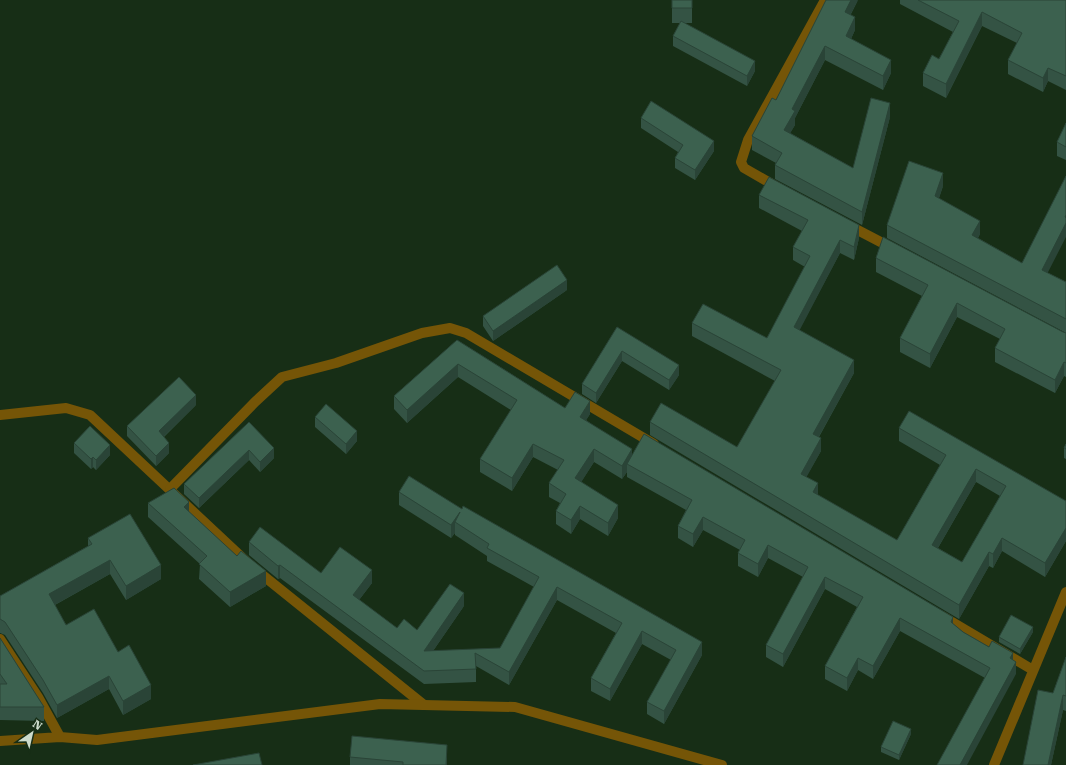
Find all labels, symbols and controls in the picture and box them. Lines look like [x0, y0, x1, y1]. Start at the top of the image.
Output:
north arrow [12, 713, 52, 753]
text: N [30, 717, 45, 733]

